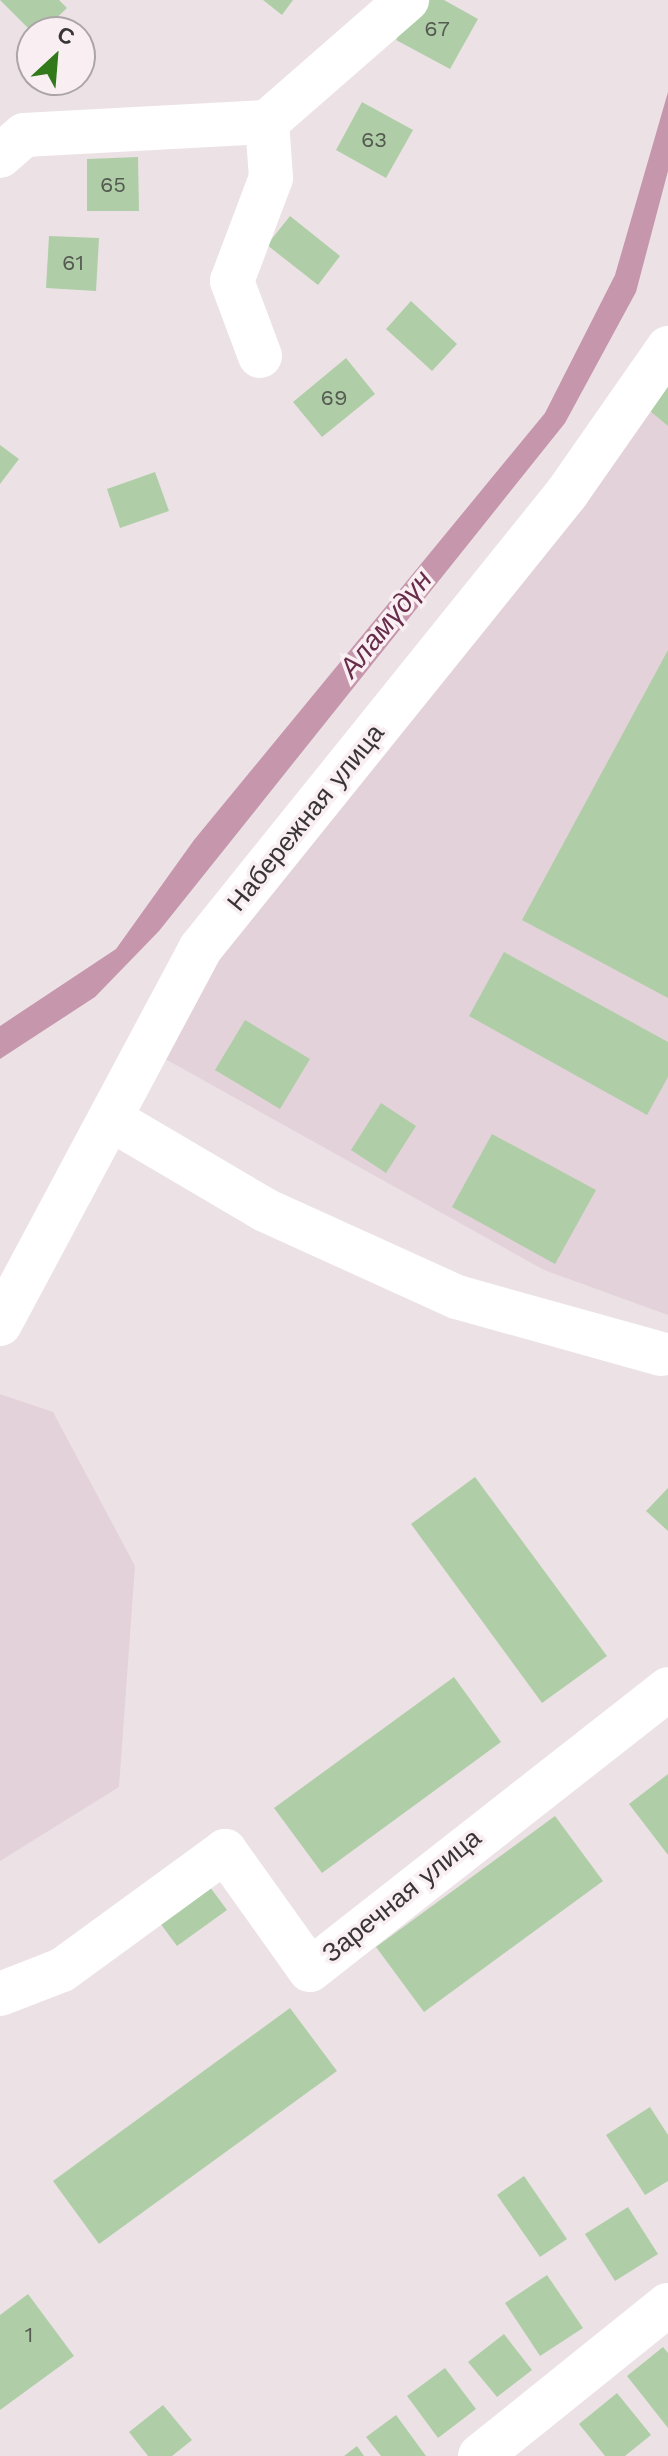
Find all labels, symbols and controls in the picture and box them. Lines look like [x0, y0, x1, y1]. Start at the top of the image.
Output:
north arrow [16, 16, 96, 96]
house number: 67 [424, 16, 450, 42]
text: С [53, 21, 78, 50]
house number: 63 [361, 127, 387, 153]
house number: 65 [100, 172, 126, 198]
house number: 61 [62, 250, 84, 276]
house number: 69 [321, 385, 347, 411]
water label: Аламүдүн [333, 564, 439, 684]
street label: Набережная улица [221, 718, 391, 918]
street label: Заречная улица [316, 1823, 488, 1969]
house number: 1 [25, 2322, 33, 2348]

